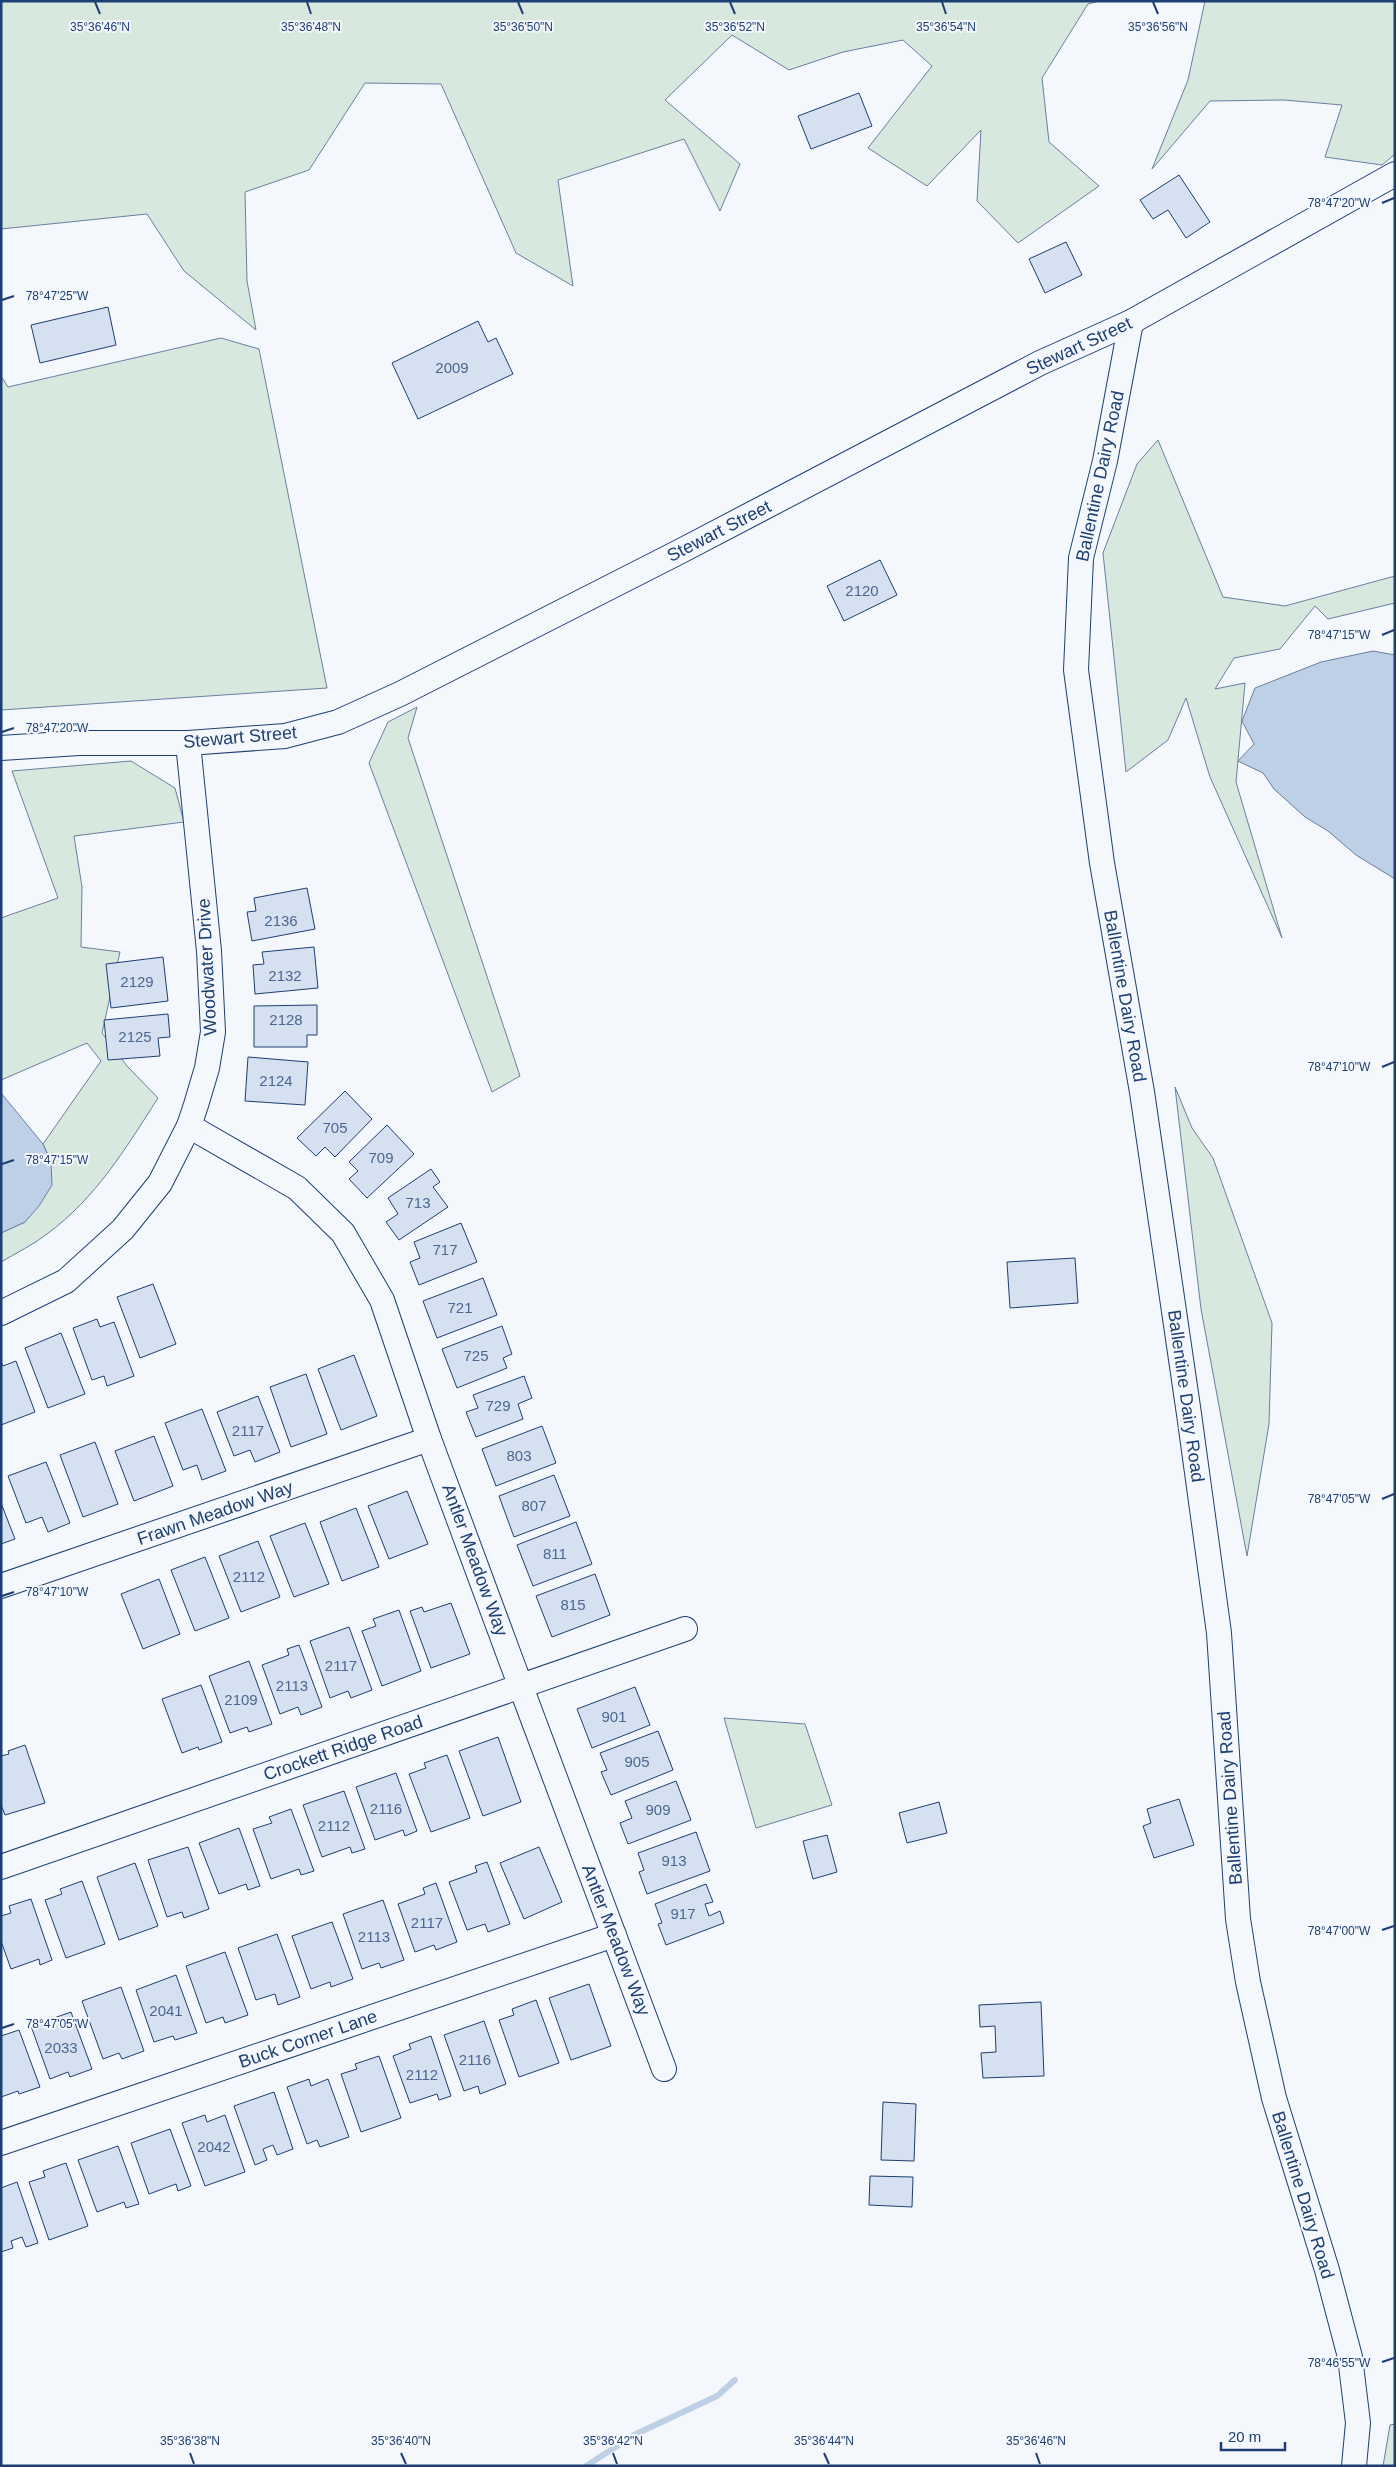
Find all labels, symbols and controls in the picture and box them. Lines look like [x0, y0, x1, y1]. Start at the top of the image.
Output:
text: 35°36'46"N [70, 20, 130, 34]
text: 35°36'48"N [281, 20, 341, 34]
text: 35°36'50"N [493, 20, 553, 34]
text: 35°36'52"N [705, 20, 765, 34]
text: 35°36'54"N [916, 20, 976, 34]
text: 35°36'56"N [1128, 20, 1188, 34]
text: 78°47'20"W [1308, 196, 1371, 210]
text: 78°47'25"W [26, 289, 89, 303]
street label: Stewart Street [1023, 313, 1135, 379]
house number: 2009 [435, 359, 469, 376]
street label: Ballentine Dairy Road [1072, 389, 1128, 563]
street label: Stewart Street [664, 496, 774, 566]
house number: 2120 [845, 582, 879, 599]
text: 78°47'15"W [1308, 628, 1371, 642]
text: 78°47'20"W [26, 721, 89, 735]
street label: Stewart Street [182, 722, 298, 752]
street label: Woodwater Drive [193, 898, 221, 1036]
street label: Ballentine Dairy Road [1100, 909, 1150, 1083]
house number: 2136 [264, 912, 298, 929]
house number: 2132 [268, 967, 302, 984]
house number: 2129 [120, 973, 154, 990]
house number: 2128 [269, 1011, 303, 1028]
house number: 2125 [118, 1028, 152, 1045]
text: 78°47'10"W [1308, 1060, 1371, 1074]
house number: 2124 [259, 1072, 293, 1089]
house number: 705 [322, 1119, 348, 1136]
house number: 709 [368, 1149, 394, 1166]
text: 78°47'15"W [26, 1153, 89, 1167]
house number: 713 [405, 1194, 431, 1211]
house number: 717 [432, 1241, 458, 1258]
house number: 721 [447, 1299, 473, 1316]
street label: Ballentine Dairy Road [1164, 1308, 1208, 1484]
house number: 725 [463, 1347, 489, 1364]
house number: 729 [485, 1397, 511, 1414]
house number: 2117 [232, 1422, 264, 1439]
house number: 803 [506, 1447, 532, 1464]
street label: Frawn Meadow Way [134, 1477, 296, 1549]
street label: Antler Meadow Way [438, 1481, 512, 1639]
text: 78°47'05"W [1308, 1492, 1371, 1506]
house number: 807 [521, 1497, 547, 1514]
house number: 811 [543, 1545, 567, 1562]
house number: 2112 [233, 1568, 265, 1585]
text: 78°47'10"W [26, 1585, 89, 1599]
house number: 815 [560, 1596, 586, 1613]
house number: 2117 [325, 1657, 357, 1674]
house number: 2113 [276, 1677, 308, 1694]
house number: 2109 [224, 1691, 258, 1708]
house number: 901 [601, 1708, 627, 1725]
street label: Ballentine Dairy Road [1214, 1710, 1246, 1886]
street label: Crockett Ridge Road [261, 1711, 425, 1785]
house number: 905 [624, 1753, 650, 1770]
house number: 2116 [370, 1800, 402, 1817]
house number: 909 [645, 1801, 671, 1818]
house number: 2112 [318, 1817, 350, 1834]
house number: 913 [661, 1852, 687, 1869]
street label: Antler Meadow Way [578, 1862, 654, 2018]
house number: 917 [670, 1905, 696, 1922]
house number: 2117 [411, 1914, 443, 1931]
text: 78°47'00"W [1308, 1924, 1371, 1938]
house number: 2113 [358, 1928, 390, 1945]
house number: 2041 [149, 2002, 183, 2019]
street label: Buck Corner Lane [236, 2006, 380, 2072]
text: 78°47'05"W [26, 2017, 89, 2031]
house number: 2033 [44, 2039, 78, 2056]
house number: 2116 [459, 2051, 491, 2068]
house number: 2112 [406, 2066, 438, 2083]
street label: Ballentine Dairy Road [1268, 2109, 1338, 2281]
house number: 2042 [197, 2138, 231, 2155]
text: 78°46'55"W [1308, 2356, 1371, 2370]
scale bar [1221, 2420, 1285, 2452]
text: 20 m [1228, 2428, 1261, 2445]
text: 35°36'38"N [160, 2434, 220, 2448]
text: 35°36'40"N [371, 2434, 431, 2448]
text: 35°36'42"N [583, 2434, 643, 2448]
text: 35°36'44"N [794, 2434, 854, 2448]
text: 35°36'46"N [1006, 2434, 1066, 2448]

